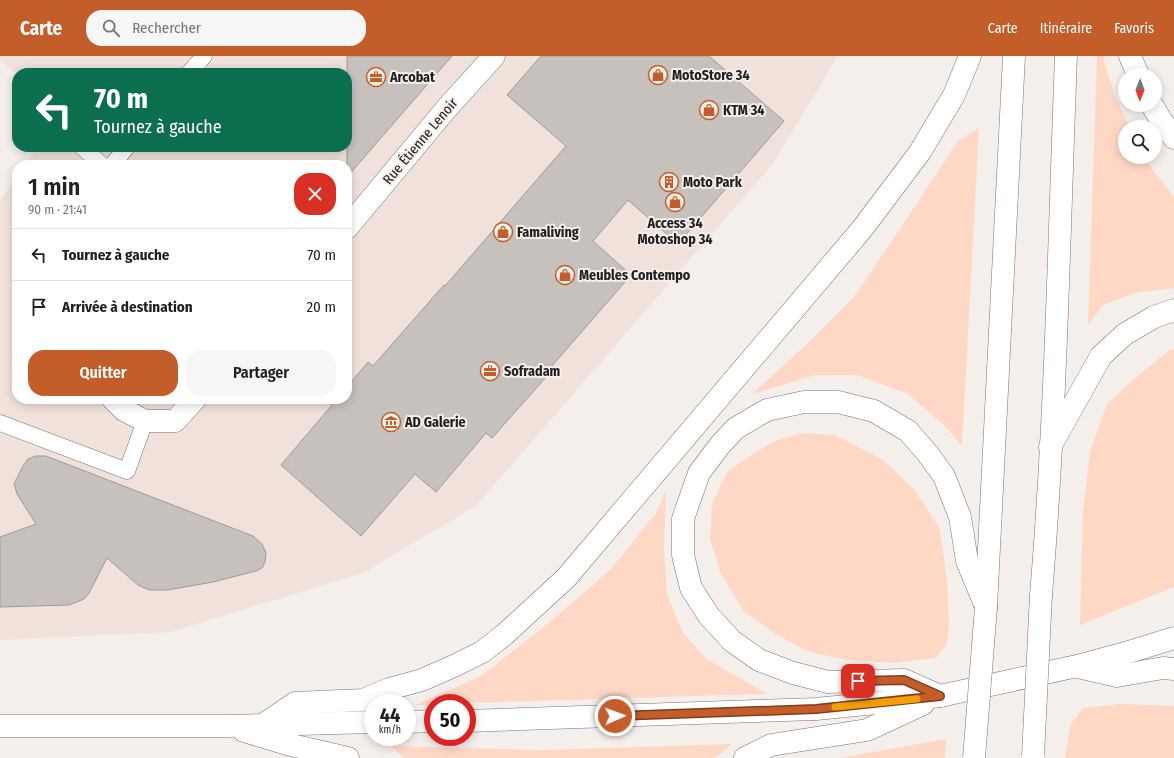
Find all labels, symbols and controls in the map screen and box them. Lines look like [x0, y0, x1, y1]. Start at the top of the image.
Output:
search box [86, 10, 366, 46]
text: Carte [20, 17, 62, 40]
icon: search [100, 17, 122, 39]
text: Rechercher [132, 19, 201, 37]
text: Carte [988, 20, 1018, 37]
text: Itinéraire [1040, 20, 1092, 37]
text: Favoris [1114, 20, 1154, 37]
shop icon: MotoStore 34 [647, 64, 669, 86]
office icon: Arcobat [365, 66, 387, 88]
place label: MotoStore 34 [672, 67, 750, 84]
north arrow [1118, 68, 1162, 112]
map controls [1118, 68, 1162, 164]
place label: Arcobat [389, 69, 436, 86]
text: 70 m [94, 82, 148, 115]
icon: left [28, 84, 80, 136]
street label: Rue Étienne Lenoir [379, 94, 462, 188]
shop icon: KTM 34 [698, 99, 720, 121]
place label: KTM 34 [723, 102, 765, 119]
text: Tournez à gauche [94, 116, 222, 138]
button: search [1118, 120, 1162, 164]
building icon: Moto Park [658, 171, 680, 193]
text: 1 min [28, 173, 80, 201]
button: close [294, 173, 336, 215]
place label: Moto Park [683, 174, 743, 191]
shop icon: Access 34 Motoshop 34 [664, 191, 686, 213]
text: 90 m · 21:41 [28, 202, 87, 217]
place label: Access 34 Motoshop 34 [638, 215, 712, 248]
shop icon: Famaliving [492, 221, 514, 243]
place label: Famaliving [517, 224, 579, 241]
icon: left [28, 244, 50, 266]
text: Tournez à gauche [62, 246, 169, 264]
text: 70 m [307, 246, 336, 264]
shop icon: Meubles Contempo [554, 264, 576, 286]
place label: Meubles Contempo [579, 267, 691, 284]
icon: arrive [28, 296, 50, 318]
text: Arrivée à destination [62, 298, 193, 316]
text: 20 m [307, 298, 336, 316]
button: Quitter [28, 350, 178, 396]
button: Partager [186, 350, 336, 396]
office icon: Sofradam [479, 360, 501, 382]
place label: Sofradam [504, 363, 561, 380]
museum icon: AD Galerie [380, 411, 402, 433]
place label: AD Galerie [404, 414, 466, 431]
pin [841, 664, 875, 698]
icon: arrive [847, 670, 869, 692]
speed limit sign: 50 [424, 694, 476, 746]
position arrow [594, 695, 636, 737]
text: 44 [380, 703, 400, 727]
text: km/h [379, 724, 401, 736]

